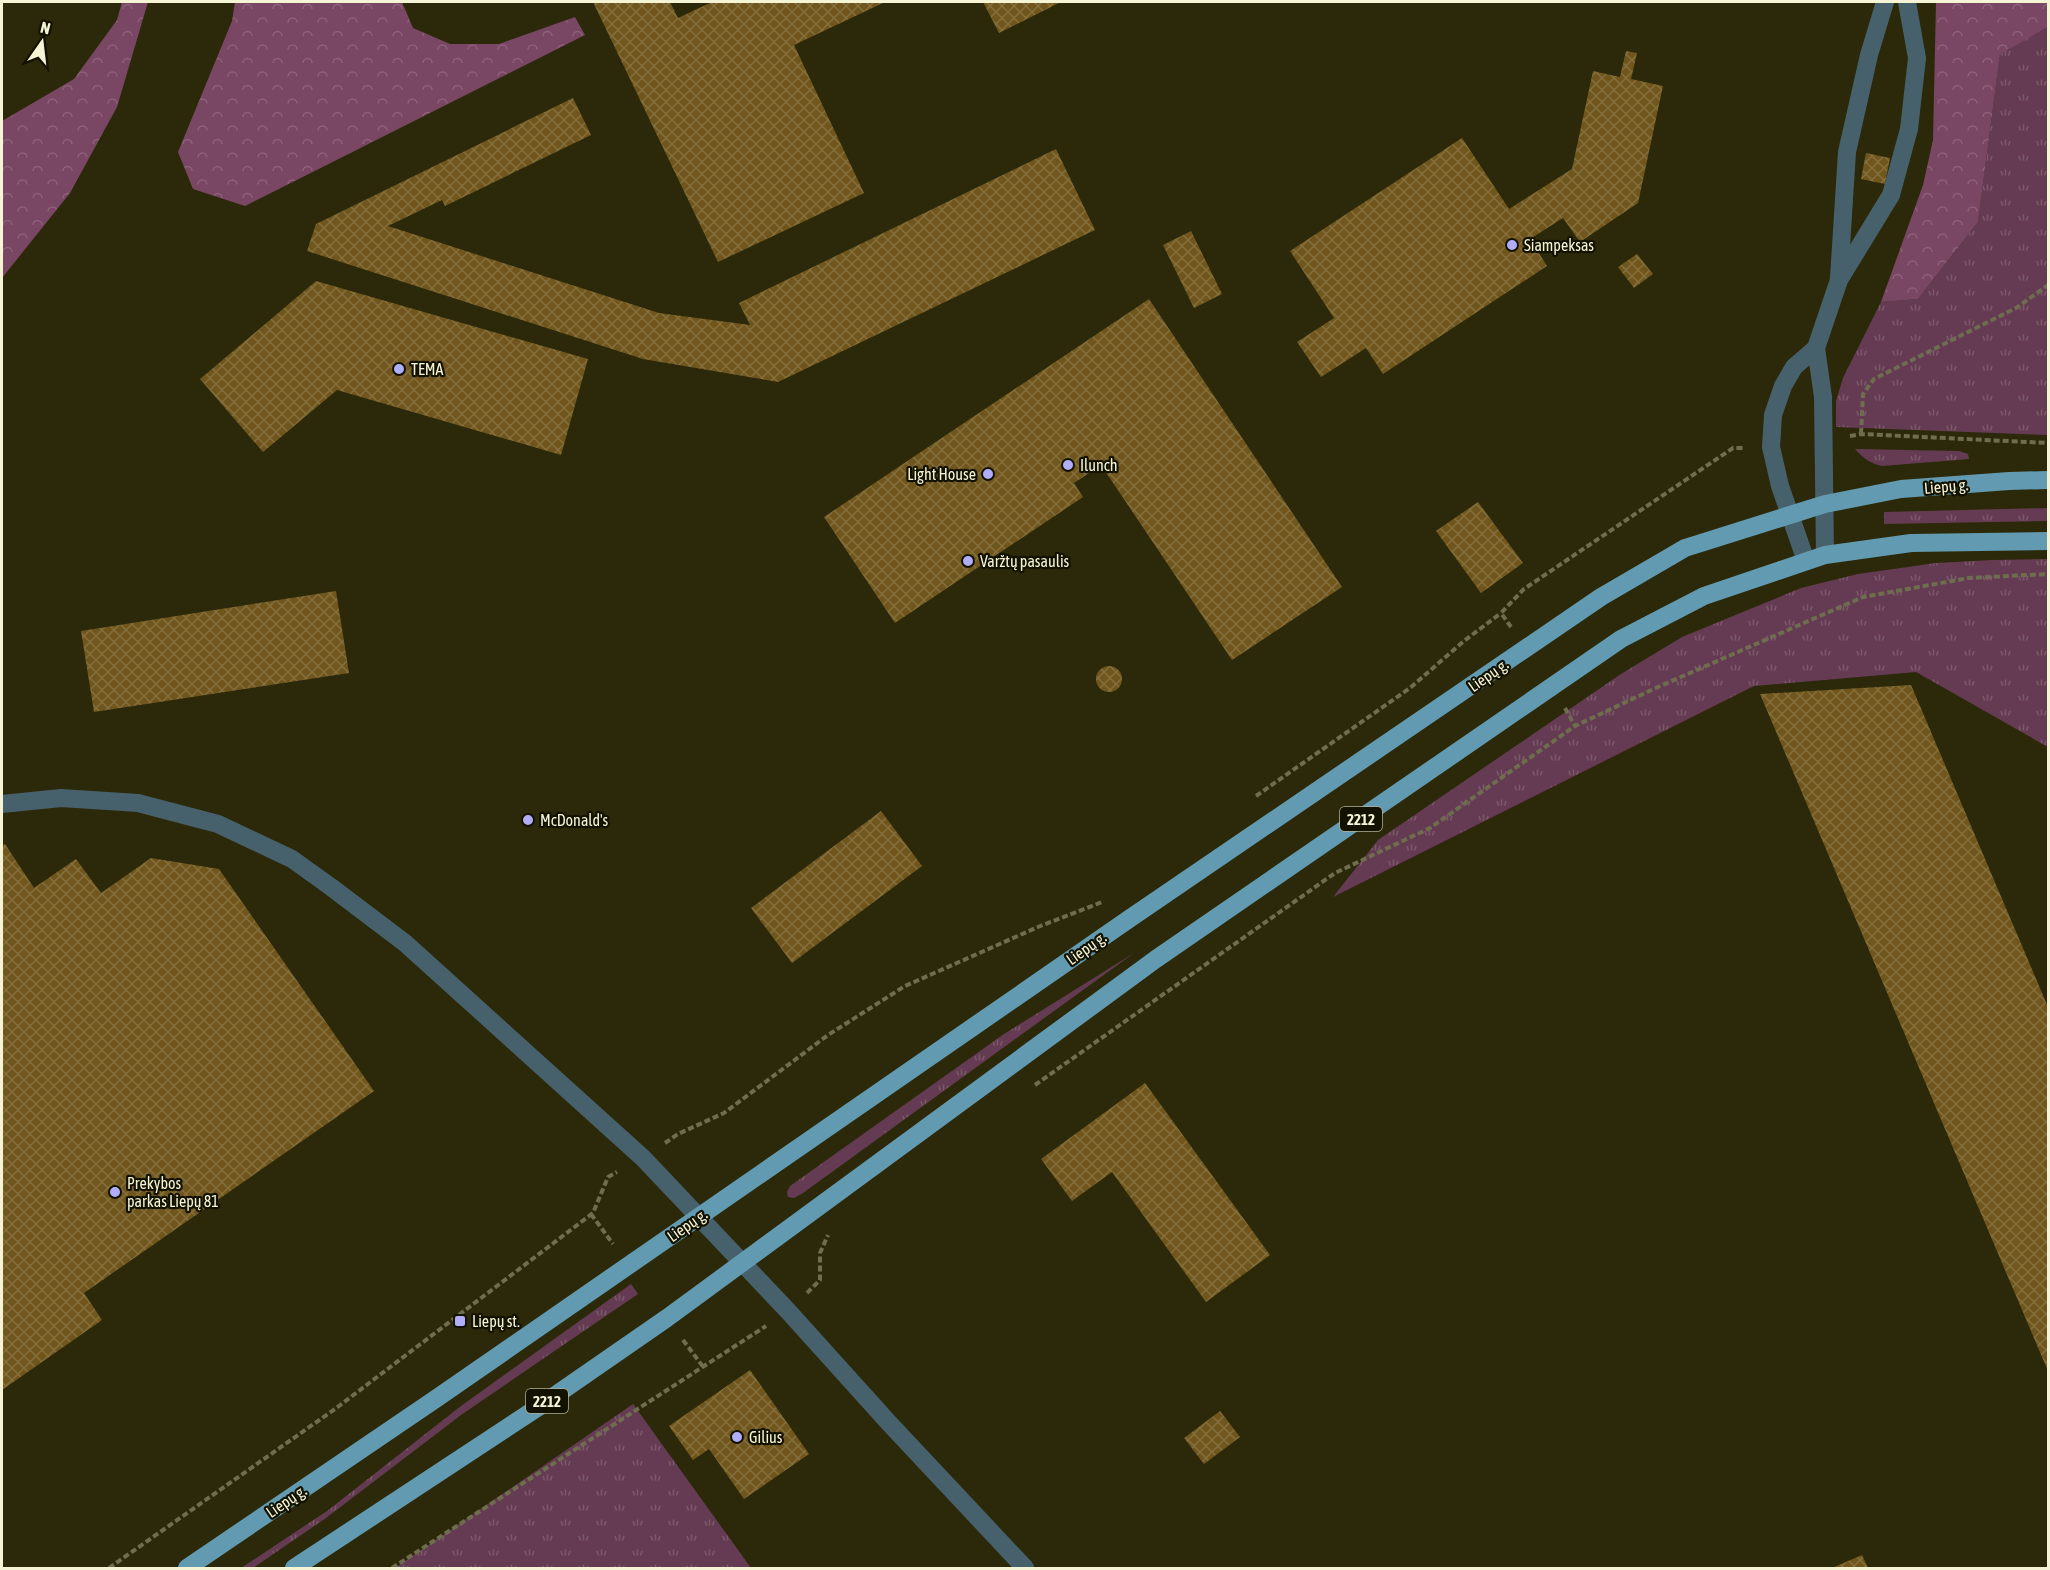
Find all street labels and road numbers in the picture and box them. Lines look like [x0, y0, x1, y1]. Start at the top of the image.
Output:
street label: Liepų g. [1923, 475, 1969, 498]
street label: Liepų g. [1465, 655, 1512, 696]
road number: 2212 [1340, 807, 1382, 831]
street label: Liepų g. [1063, 928, 1110, 969]
street label: Liepų g. [664, 1205, 711, 1246]
road number: 2212 [526, 1389, 568, 1413]
street label: Liepų g. [263, 1481, 310, 1522]

